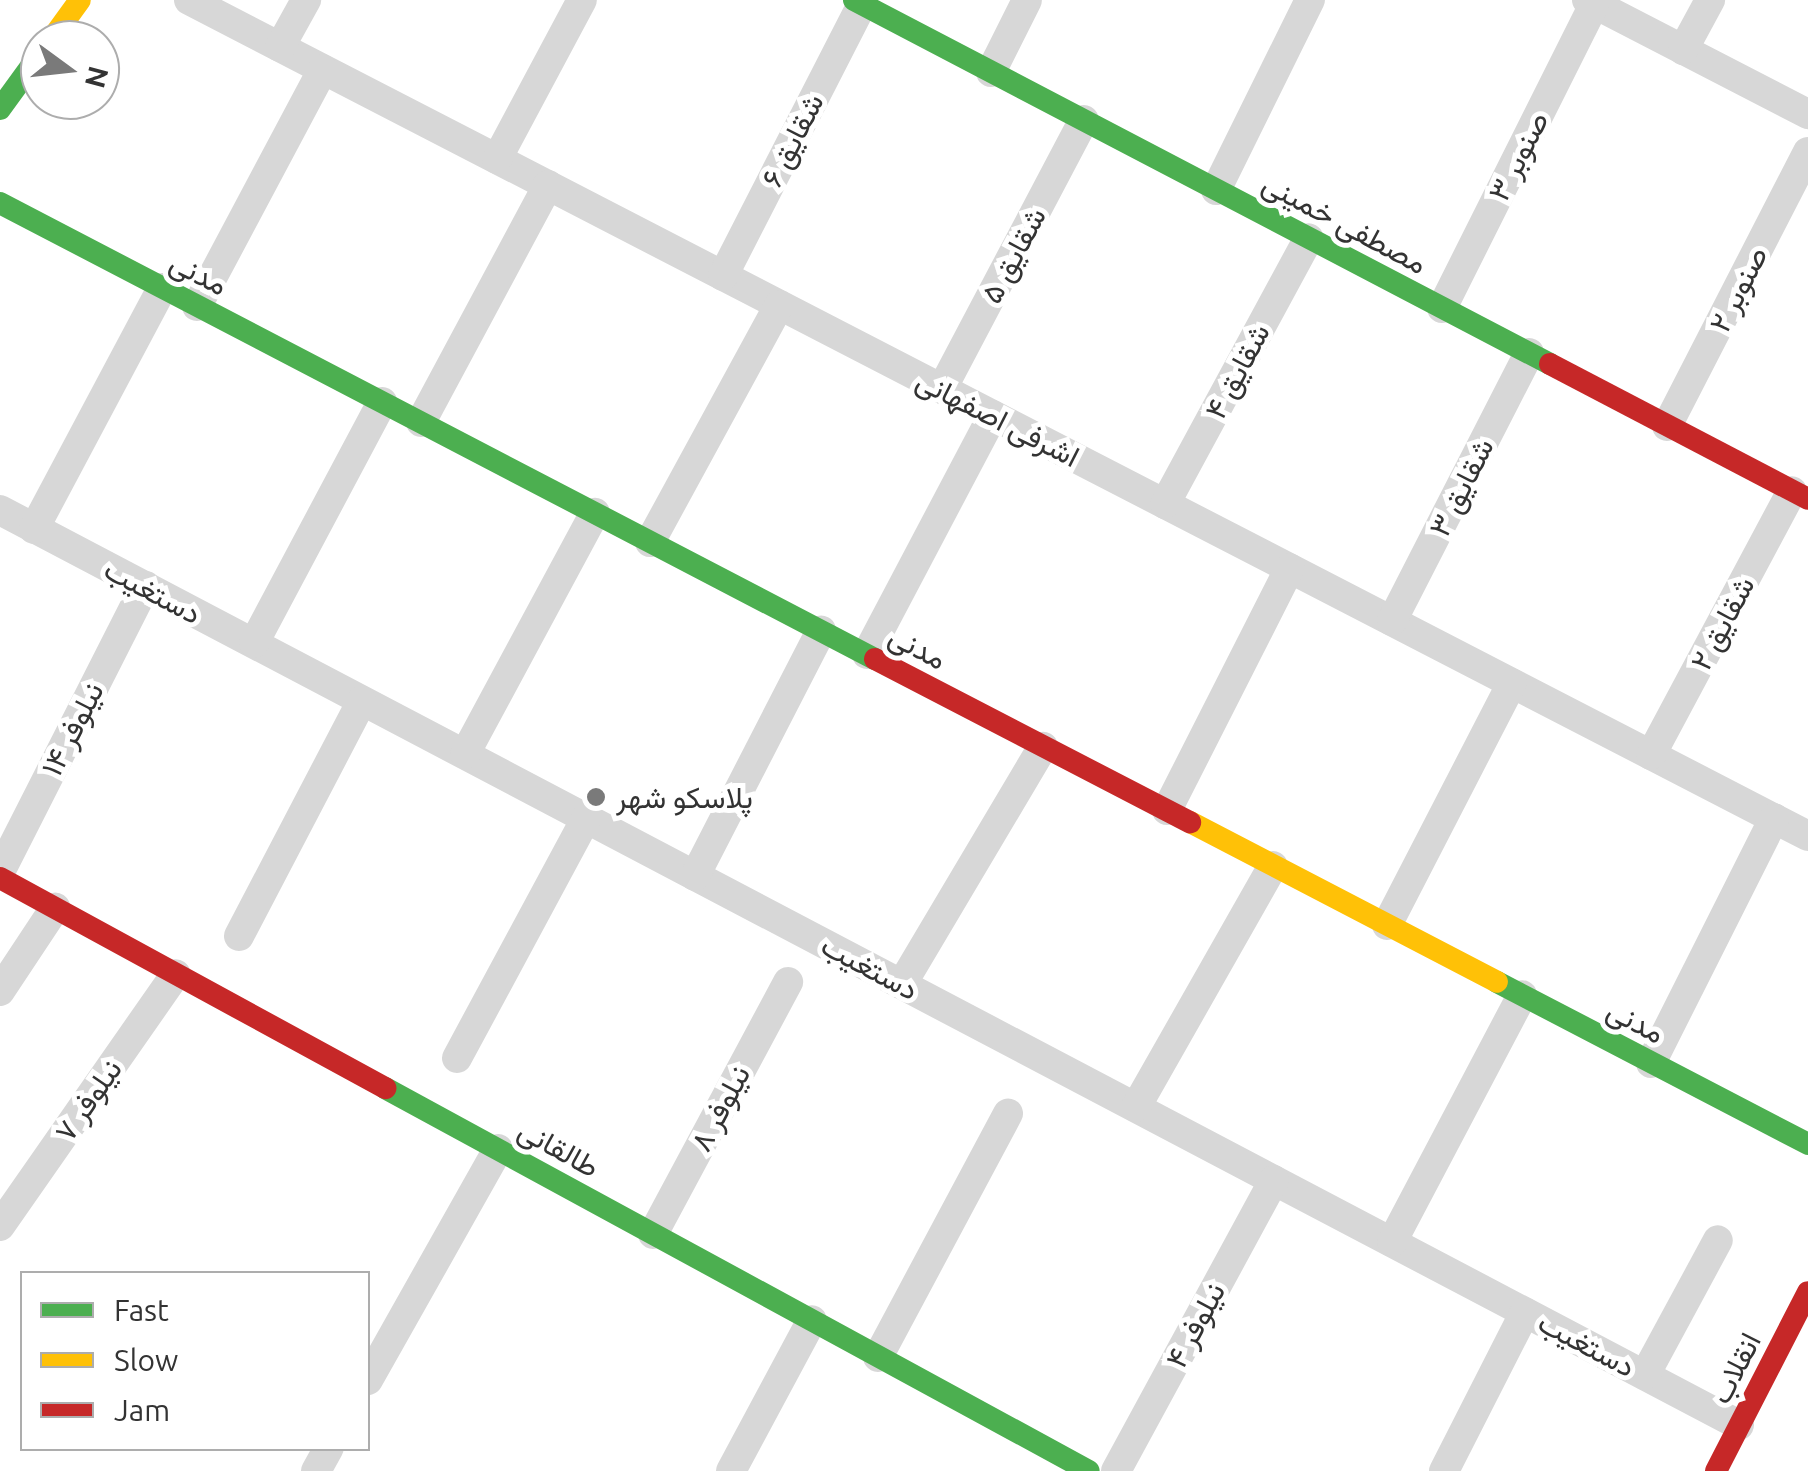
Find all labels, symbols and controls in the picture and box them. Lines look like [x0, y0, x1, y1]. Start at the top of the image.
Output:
north arrow [20, 20, 120, 120]
text: N [80, 63, 115, 91]
street label: شقایق ۶ [753, 87, 831, 193]
street label: صنوبر ۳ [1480, 105, 1556, 207]
street label: مصطفی خمینی [1257, 165, 1433, 281]
street label: شقایق ۵ [973, 201, 1053, 309]
street label: صنوبر ۲ [1701, 240, 1775, 338]
street label: مدنی [164, 243, 234, 303]
street label: شقایق ۴ [1197, 317, 1277, 425]
street label: اشرفی اصفهانی [911, 362, 1085, 474]
street label: شقایق ۳ [1421, 432, 1501, 542]
street label: دستغیب [98, 551, 208, 631]
street label: شقایق ۲ [1682, 570, 1762, 676]
street label: مدنی [883, 617, 953, 677]
street label: نیلوفر ۱۴ [33, 676, 111, 782]
place label: پلاسکو شهر [616, 779, 753, 815]
marker: پلاسکو شهر [585, 786, 607, 808]
street label: دستغیب [815, 927, 925, 1007]
street label: مدنی [1601, 991, 1671, 1051]
street label: نیلوفر ۷ [47, 1052, 129, 1148]
street label: نیلوفر ۸ [682, 1059, 758, 1157]
street label: طالقانی [512, 1111, 606, 1185]
legend [20, 1271, 370, 1451]
street label: نیلوفر ۴ [1158, 1276, 1232, 1374]
text: Fast [114, 1293, 169, 1327]
street label: دستغیب [1532, 1304, 1642, 1384]
street label: انقلاب [1702, 1327, 1768, 1409]
text: Slow [114, 1343, 178, 1377]
text: Jam [114, 1393, 170, 1427]

